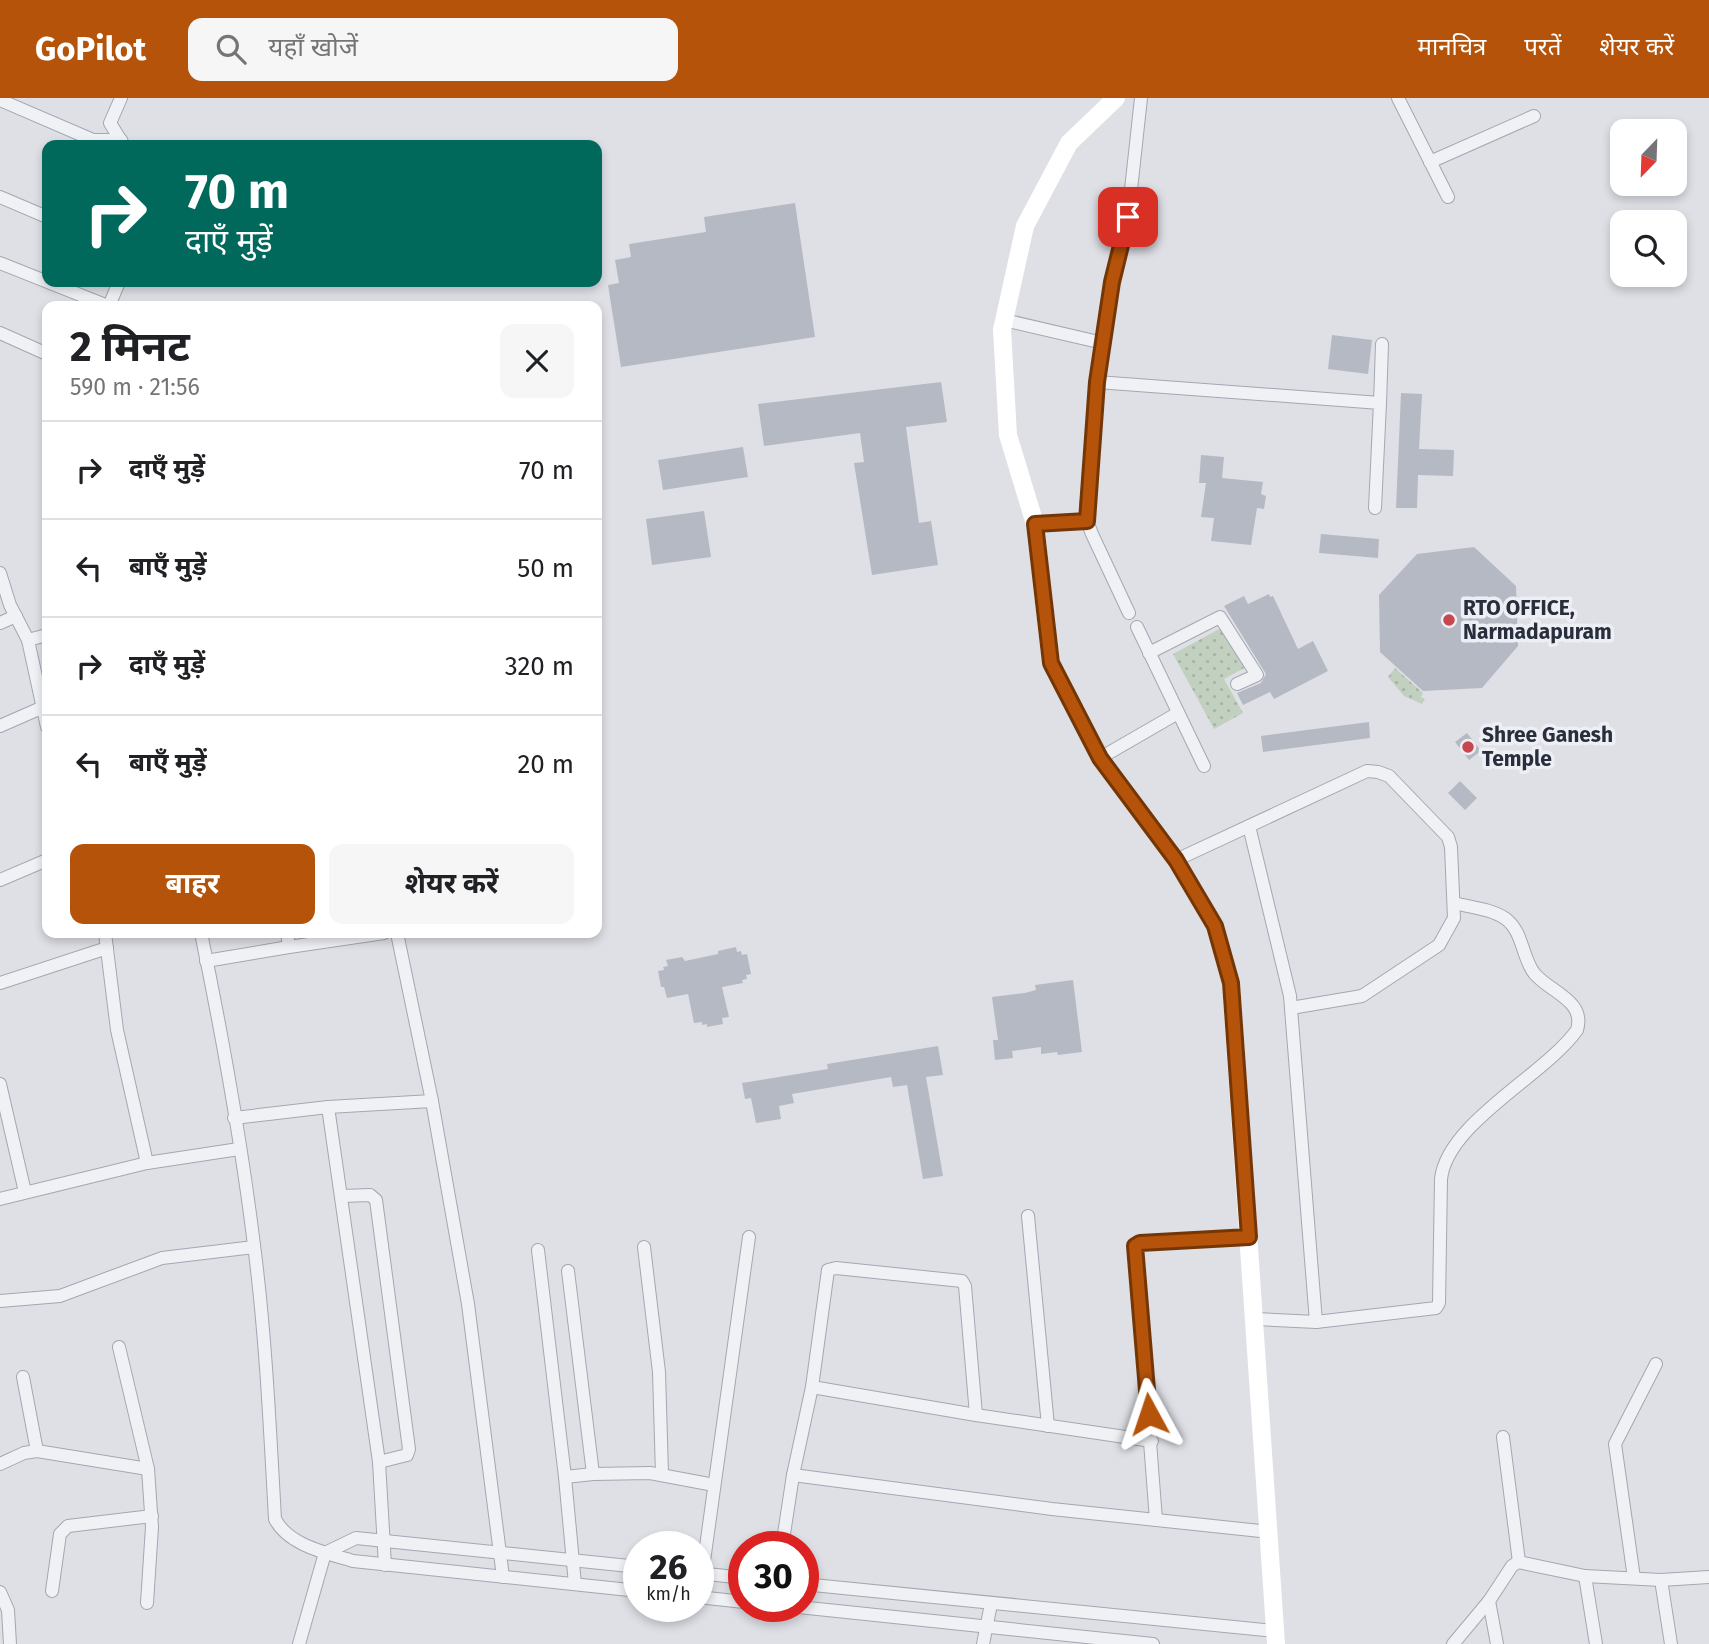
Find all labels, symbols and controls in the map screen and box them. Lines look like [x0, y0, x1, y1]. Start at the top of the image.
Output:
search box [188, 18, 678, 81]
text: GoPilot [35, 29, 146, 69]
icon: search [212, 30, 250, 68]
text: यहाँ खोजें [268, 32, 358, 63]
text: मानचित्र [1418, 33, 1486, 61]
text: परतें [1524, 33, 1561, 61]
text: शेयर करें [1599, 33, 1674, 61]
north arrow [1610, 119, 1687, 196]
map controls [1610, 119, 1687, 287]
text: 70 m [185, 162, 289, 221]
icon: right [70, 168, 161, 259]
pin [1098, 187, 1158, 247]
icon: arrive [1109, 198, 1147, 236]
button: search [1610, 210, 1687, 287]
text: दाएँ मुड़ें [185, 222, 273, 260]
text: 2 मिनट [70, 322, 190, 372]
button: close [500, 324, 574, 398]
text: 590 m · 21:56 [70, 373, 200, 401]
icon: right [70, 451, 108, 489]
text: दाएँ मुड़ें [129, 453, 205, 484]
text: 70 m [519, 455, 574, 486]
icon: left [70, 549, 108, 587]
text: बाएँ मुड़ें [129, 551, 206, 582]
text: 50 m [517, 553, 574, 584]
place label: RTO OFFICE, Narmadapuram [1463, 595, 1612, 645]
marker: RTO OFFICE, Narmadapuram [1441, 612, 1457, 628]
icon: right [70, 647, 108, 685]
text: दाएँ मुड़ें [129, 649, 205, 680]
text: 320 m [505, 651, 574, 682]
place label: Shree Ganesh Temple [1482, 722, 1613, 772]
marker: Shree Ganesh Temple [1460, 739, 1476, 755]
icon: left [70, 745, 108, 783]
text: बाएँ मुड़ें [129, 747, 206, 778]
text: 20 m [517, 749, 574, 780]
button: बाहर [70, 844, 315, 924]
button: शेयर करें [329, 844, 574, 924]
position arrow [1112, 1377, 1186, 1451]
speed limit sign: 30 [728, 1531, 819, 1622]
text: 26 [650, 1546, 687, 1588]
text: km/h [646, 1583, 691, 1605]

